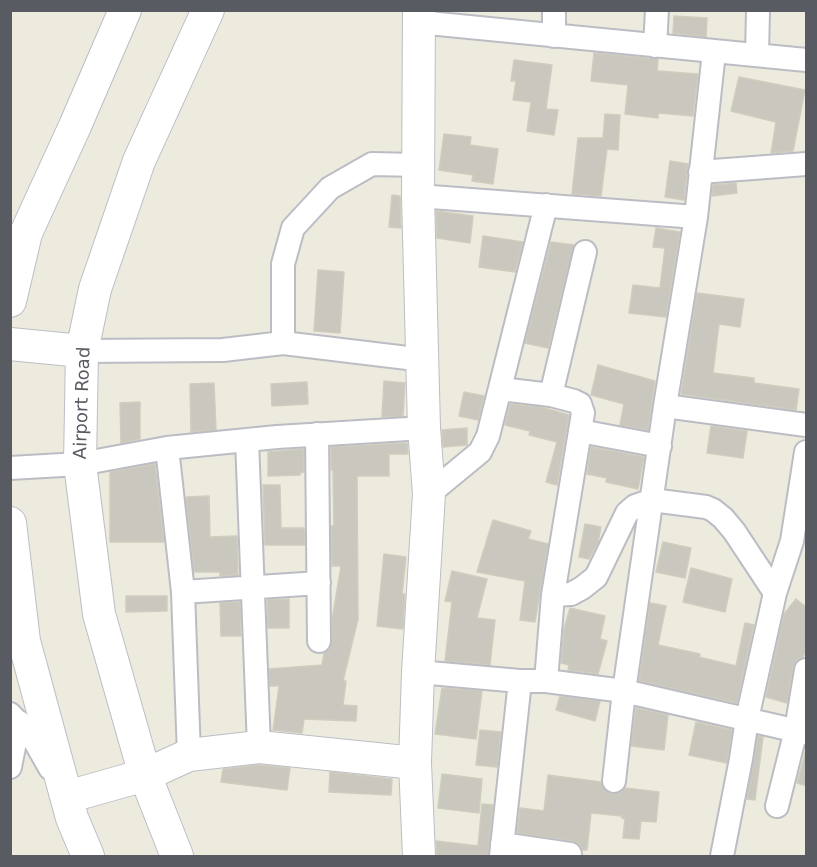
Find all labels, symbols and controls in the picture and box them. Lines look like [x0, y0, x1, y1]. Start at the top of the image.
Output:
street label: Airport Road [70, 346, 96, 460]

